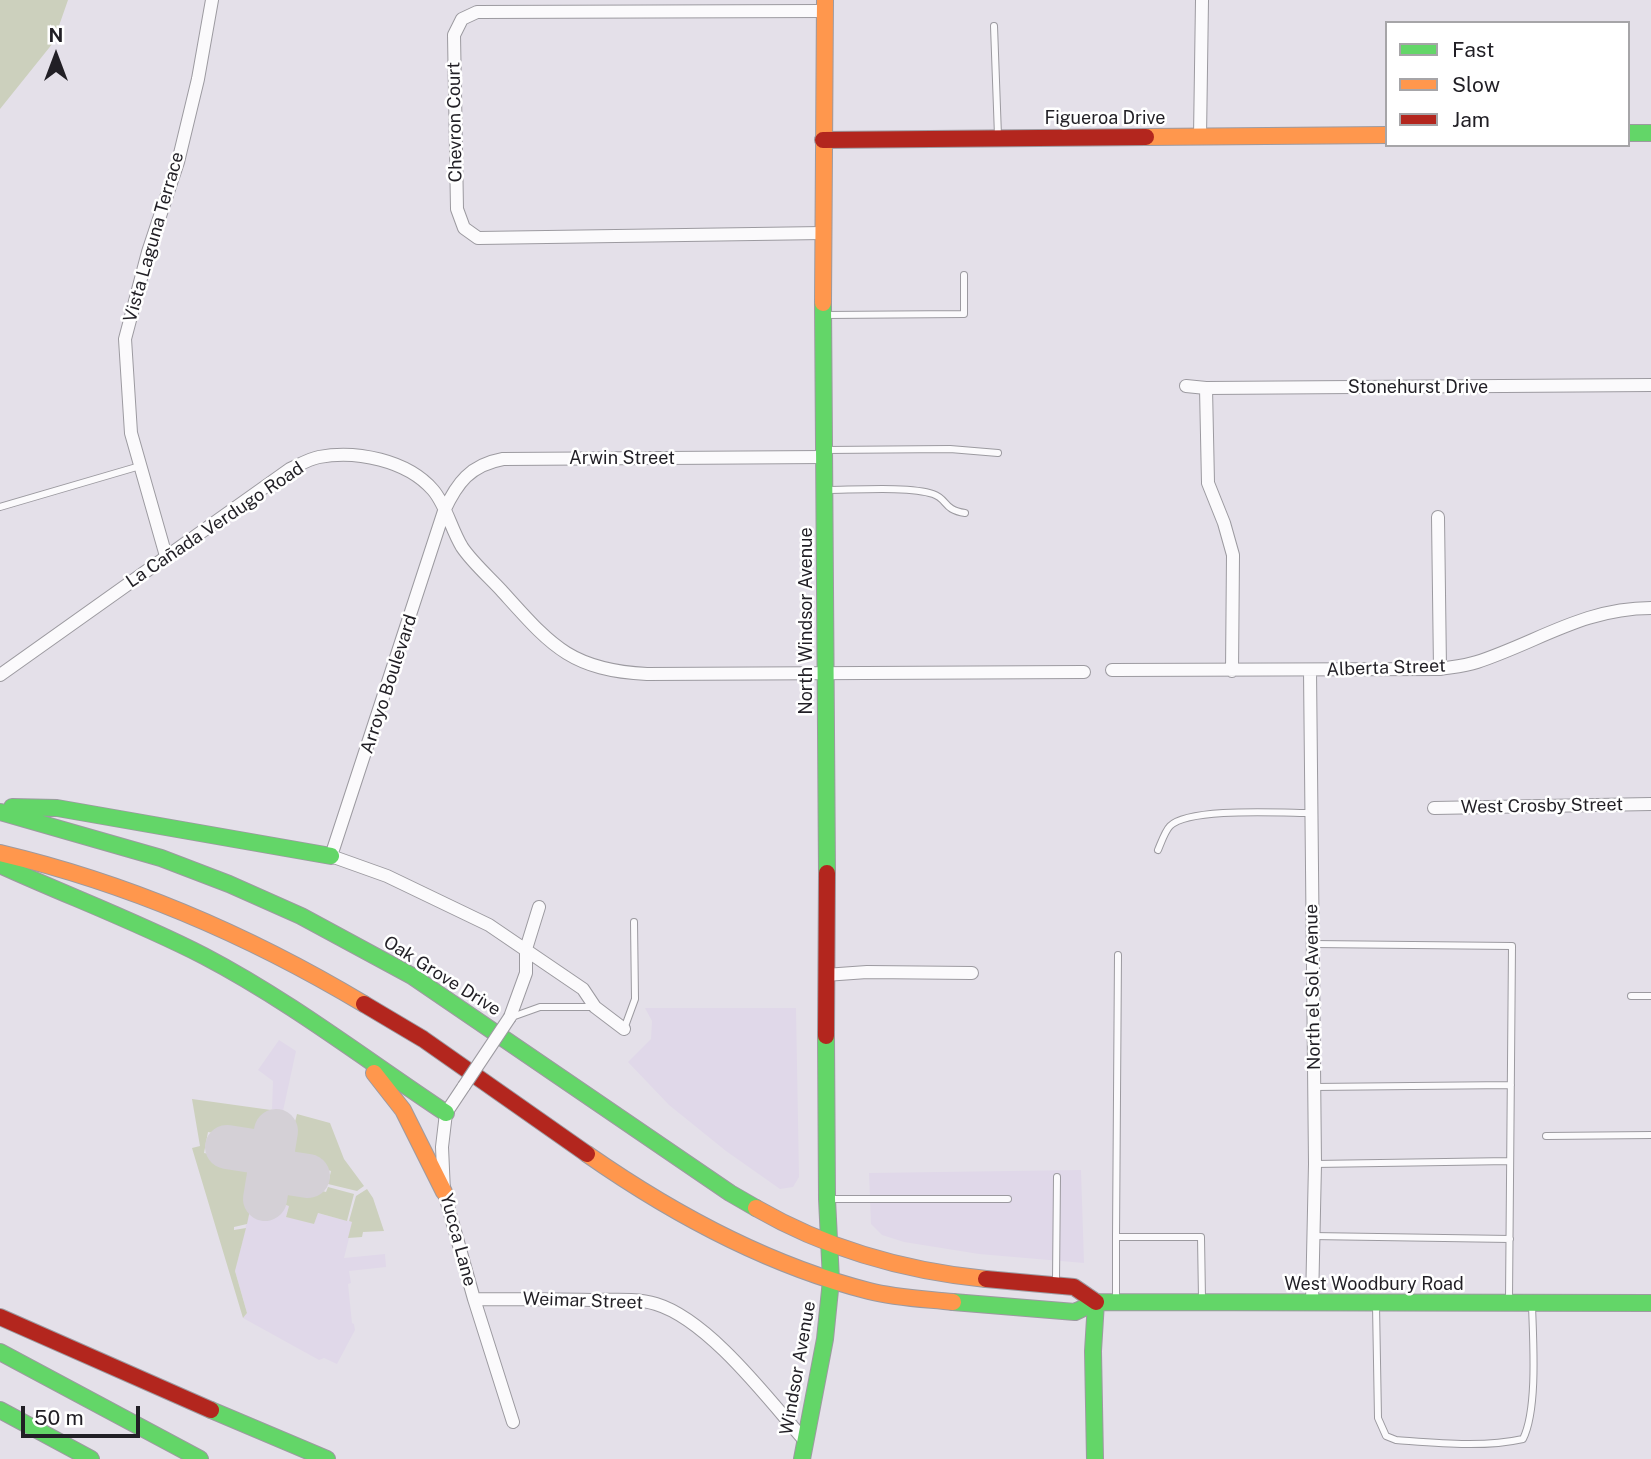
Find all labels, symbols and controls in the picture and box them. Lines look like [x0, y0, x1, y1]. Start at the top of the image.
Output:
north arrow [21, 21, 91, 91]
legend [1385, 21, 1630, 147]
text: N [49, 24, 63, 46]
text: Fast [1452, 37, 1494, 62]
street label: Chevron Court [443, 62, 467, 182]
text: Slow [1452, 72, 1500, 97]
street label: Figueroa Drive [1044, 107, 1166, 129]
text: Jam [1452, 107, 1490, 132]
street label: Vista Laguna Terrace [119, 149, 189, 325]
street label: Stonehurst Drive [1348, 376, 1488, 398]
street label: Arwin Street [569, 447, 675, 469]
street label: La Cañada Verdugo Road [122, 457, 308, 593]
street label: North Windsor Avenue [795, 527, 817, 715]
street label: Arroyo Boulevard [356, 612, 422, 756]
street label: Alberta Street [1326, 655, 1446, 681]
street label: West Crosby Street [1461, 794, 1623, 818]
street label: North el Sol Avenue [1301, 904, 1325, 1070]
street label: Oak Grove Drive [379, 931, 505, 1021]
street label: Yucca Lane [435, 1191, 481, 1289]
street label: West Woodbury Road [1284, 1273, 1464, 1295]
street label: Weimar Street [522, 1288, 644, 1314]
street label: Windsor Avenue [776, 1299, 820, 1437]
scale bar [24, 1392, 144, 1436]
text: 50 m [34, 1405, 84, 1430]

